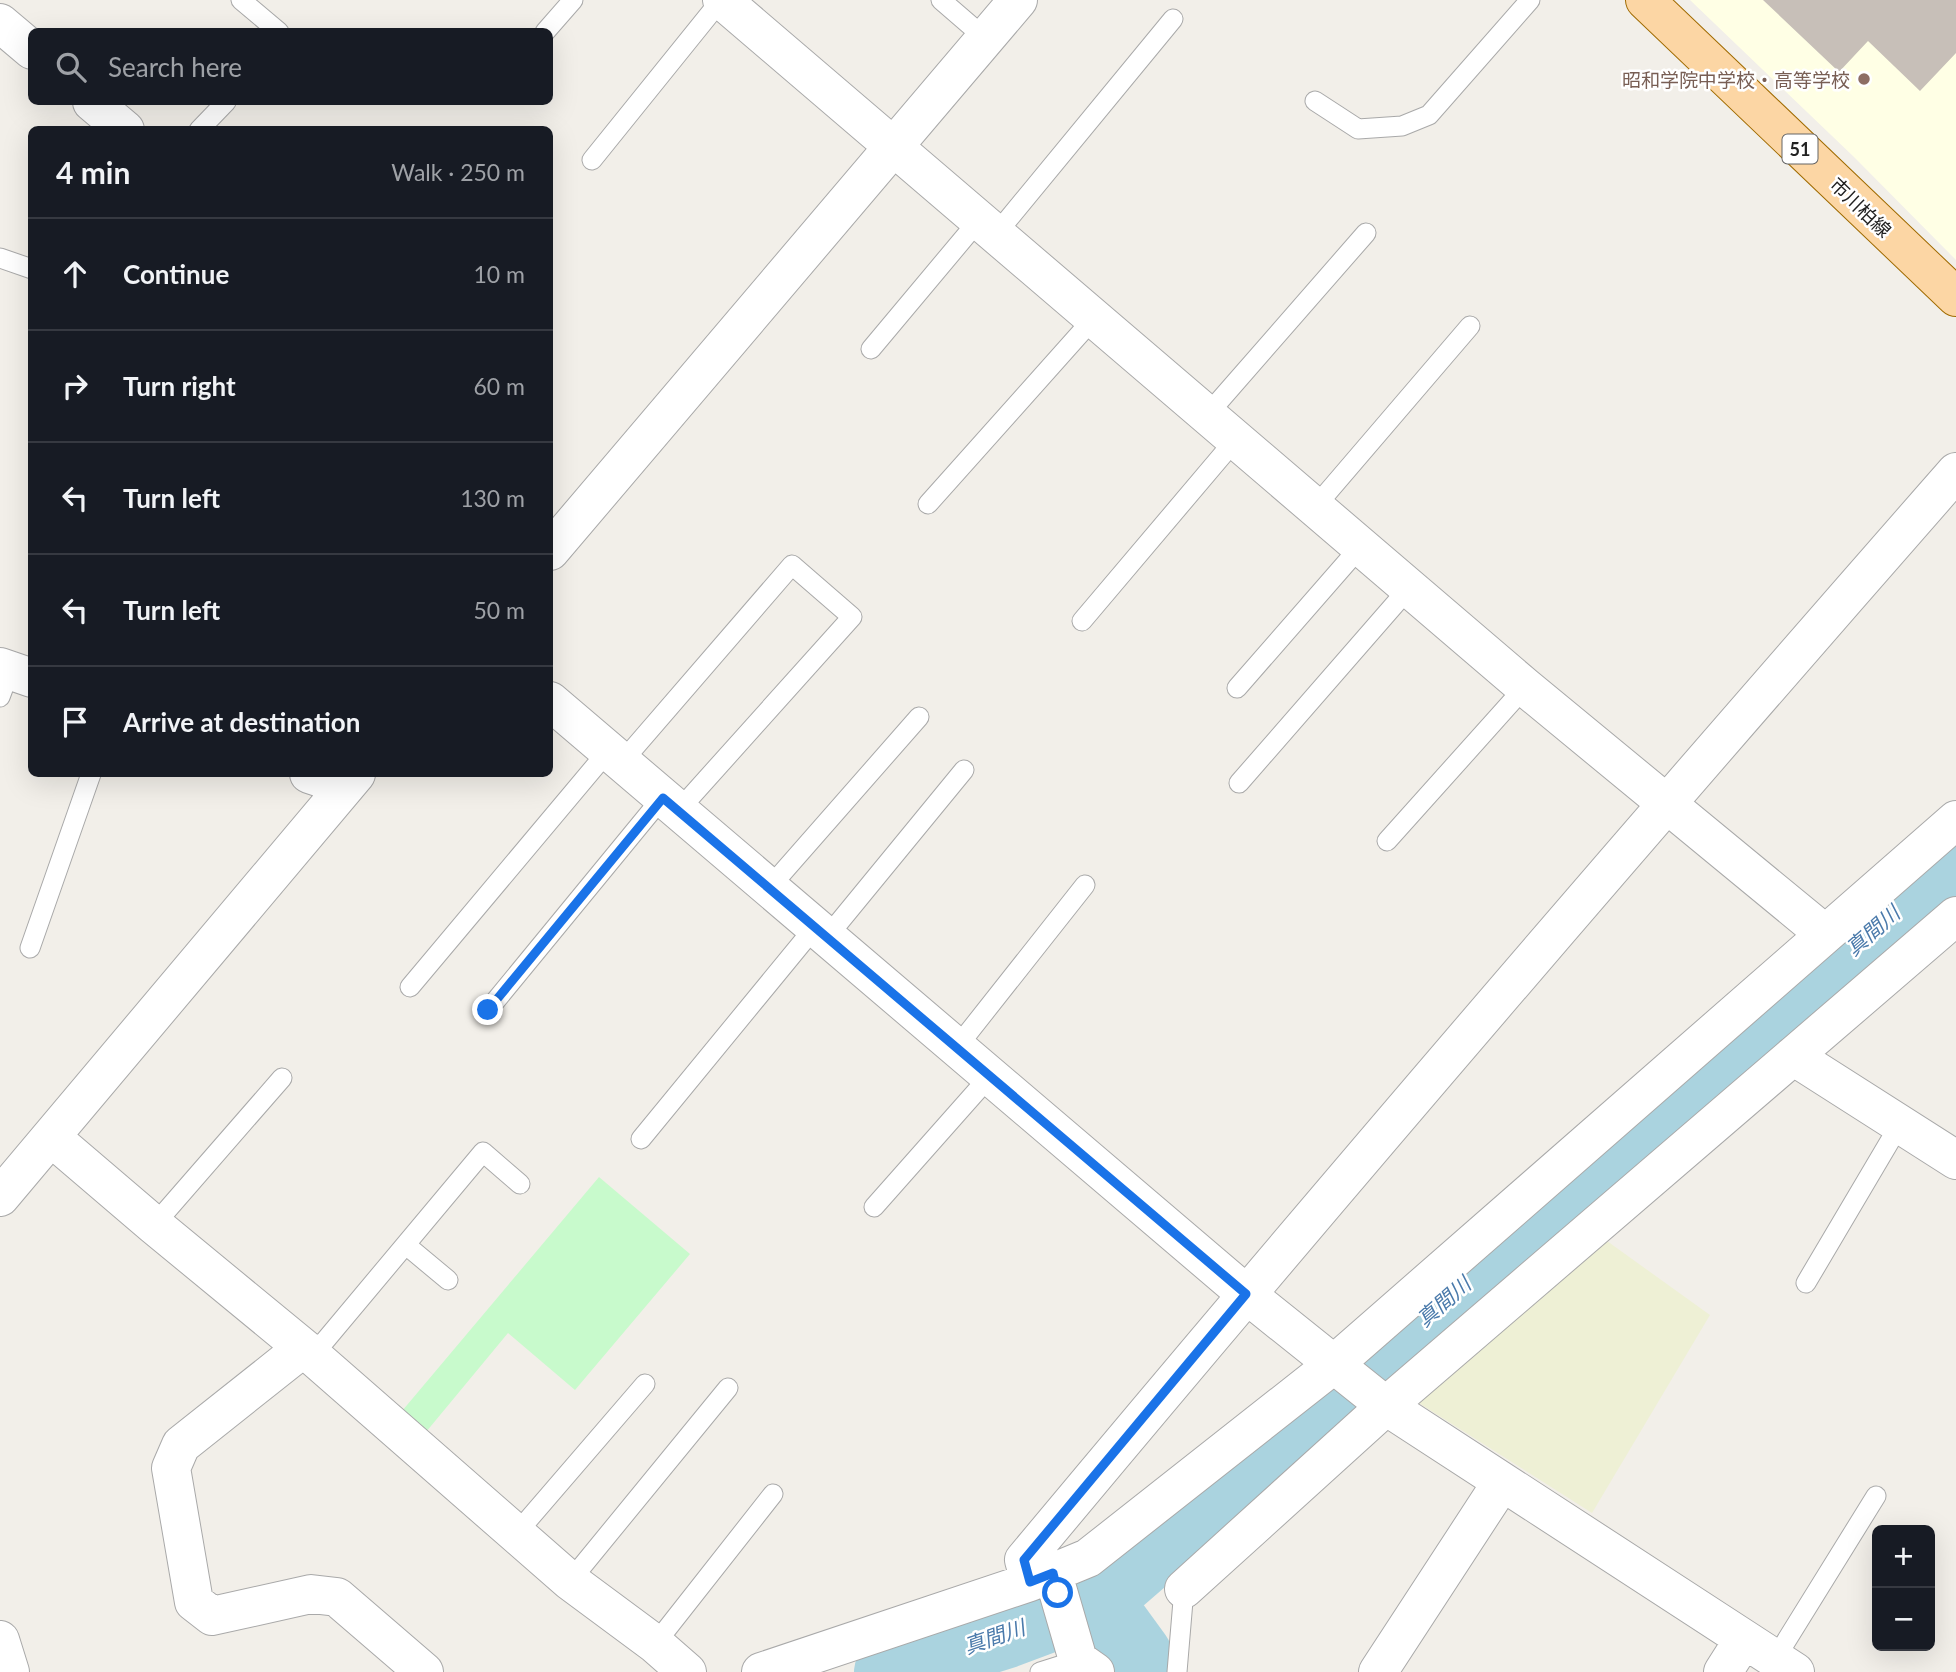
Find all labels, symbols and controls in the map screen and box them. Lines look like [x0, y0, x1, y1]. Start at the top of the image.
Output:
search box [28, 28, 553, 105]
icon: search [52, 48, 90, 86]
text: Search here [108, 51, 242, 83]
place label: 昭和学院中学校・高等学校 [1622, 68, 1850, 91]
marker: 昭和学院中学校・高等学校 [1856, 71, 1872, 87]
road number: 51 [1783, 134, 1818, 164]
text: 4 min [56, 154, 130, 190]
text: Walk · 250 m [391, 158, 525, 186]
street label: 市川柏線 [1826, 172, 1896, 242]
icon: ahead [56, 255, 94, 293]
text: Continue [123, 258, 229, 290]
text: 10 m [474, 260, 525, 288]
icon: right [56, 367, 94, 405]
text: Turn right [123, 370, 236, 402]
text: 60 m [474, 372, 525, 400]
icon: left [56, 479, 94, 517]
text: Turn left [123, 482, 220, 514]
text: 130 m [460, 484, 525, 512]
icon: left [56, 591, 94, 629]
text: Turn left [123, 594, 220, 626]
text: 50 m [474, 596, 525, 624]
icon: arrive [56, 703, 94, 741]
text: Arrive at destination [123, 706, 360, 738]
water label: 真間川 [1840, 899, 1905, 960]
route end [472, 994, 503, 1025]
water label: 真間川 [1411, 1270, 1476, 1331]
map controls [1872, 1525, 1935, 1651]
button: + [1872, 1525, 1935, 1588]
route start [1042, 1577, 1073, 1608]
button: − [1872, 1588, 1935, 1651]
water label: 真間川 [960, 1613, 1030, 1658]

